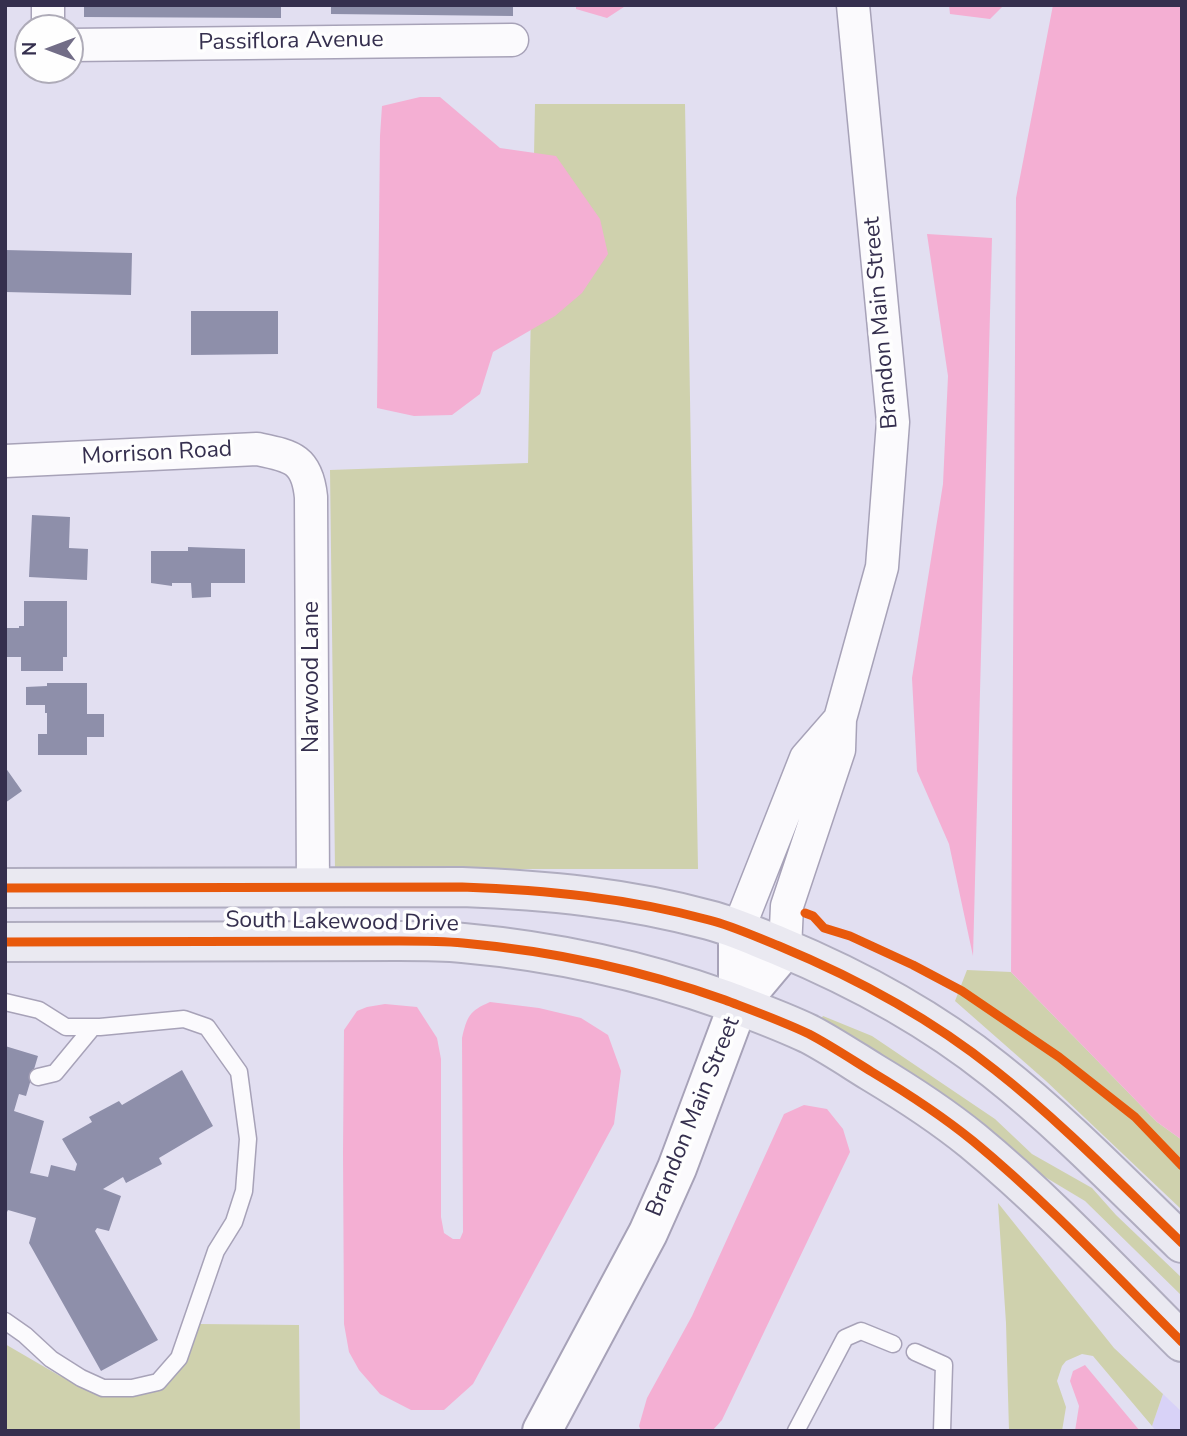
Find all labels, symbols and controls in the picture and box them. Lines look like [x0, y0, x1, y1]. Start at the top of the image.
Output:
north arrow [14, 14, 84, 84]
street label: Passiflora Avenue [198, 27, 384, 57]
text: N [17, 42, 43, 56]
street label: Brandon Main Street [859, 216, 905, 430]
street label: Morrison Road [81, 436, 233, 472]
street label: Narwood Lane [298, 601, 326, 753]
street label: South Lakewood Drive [225, 907, 459, 939]
street label: Brandon Main Street [641, 1013, 747, 1221]

